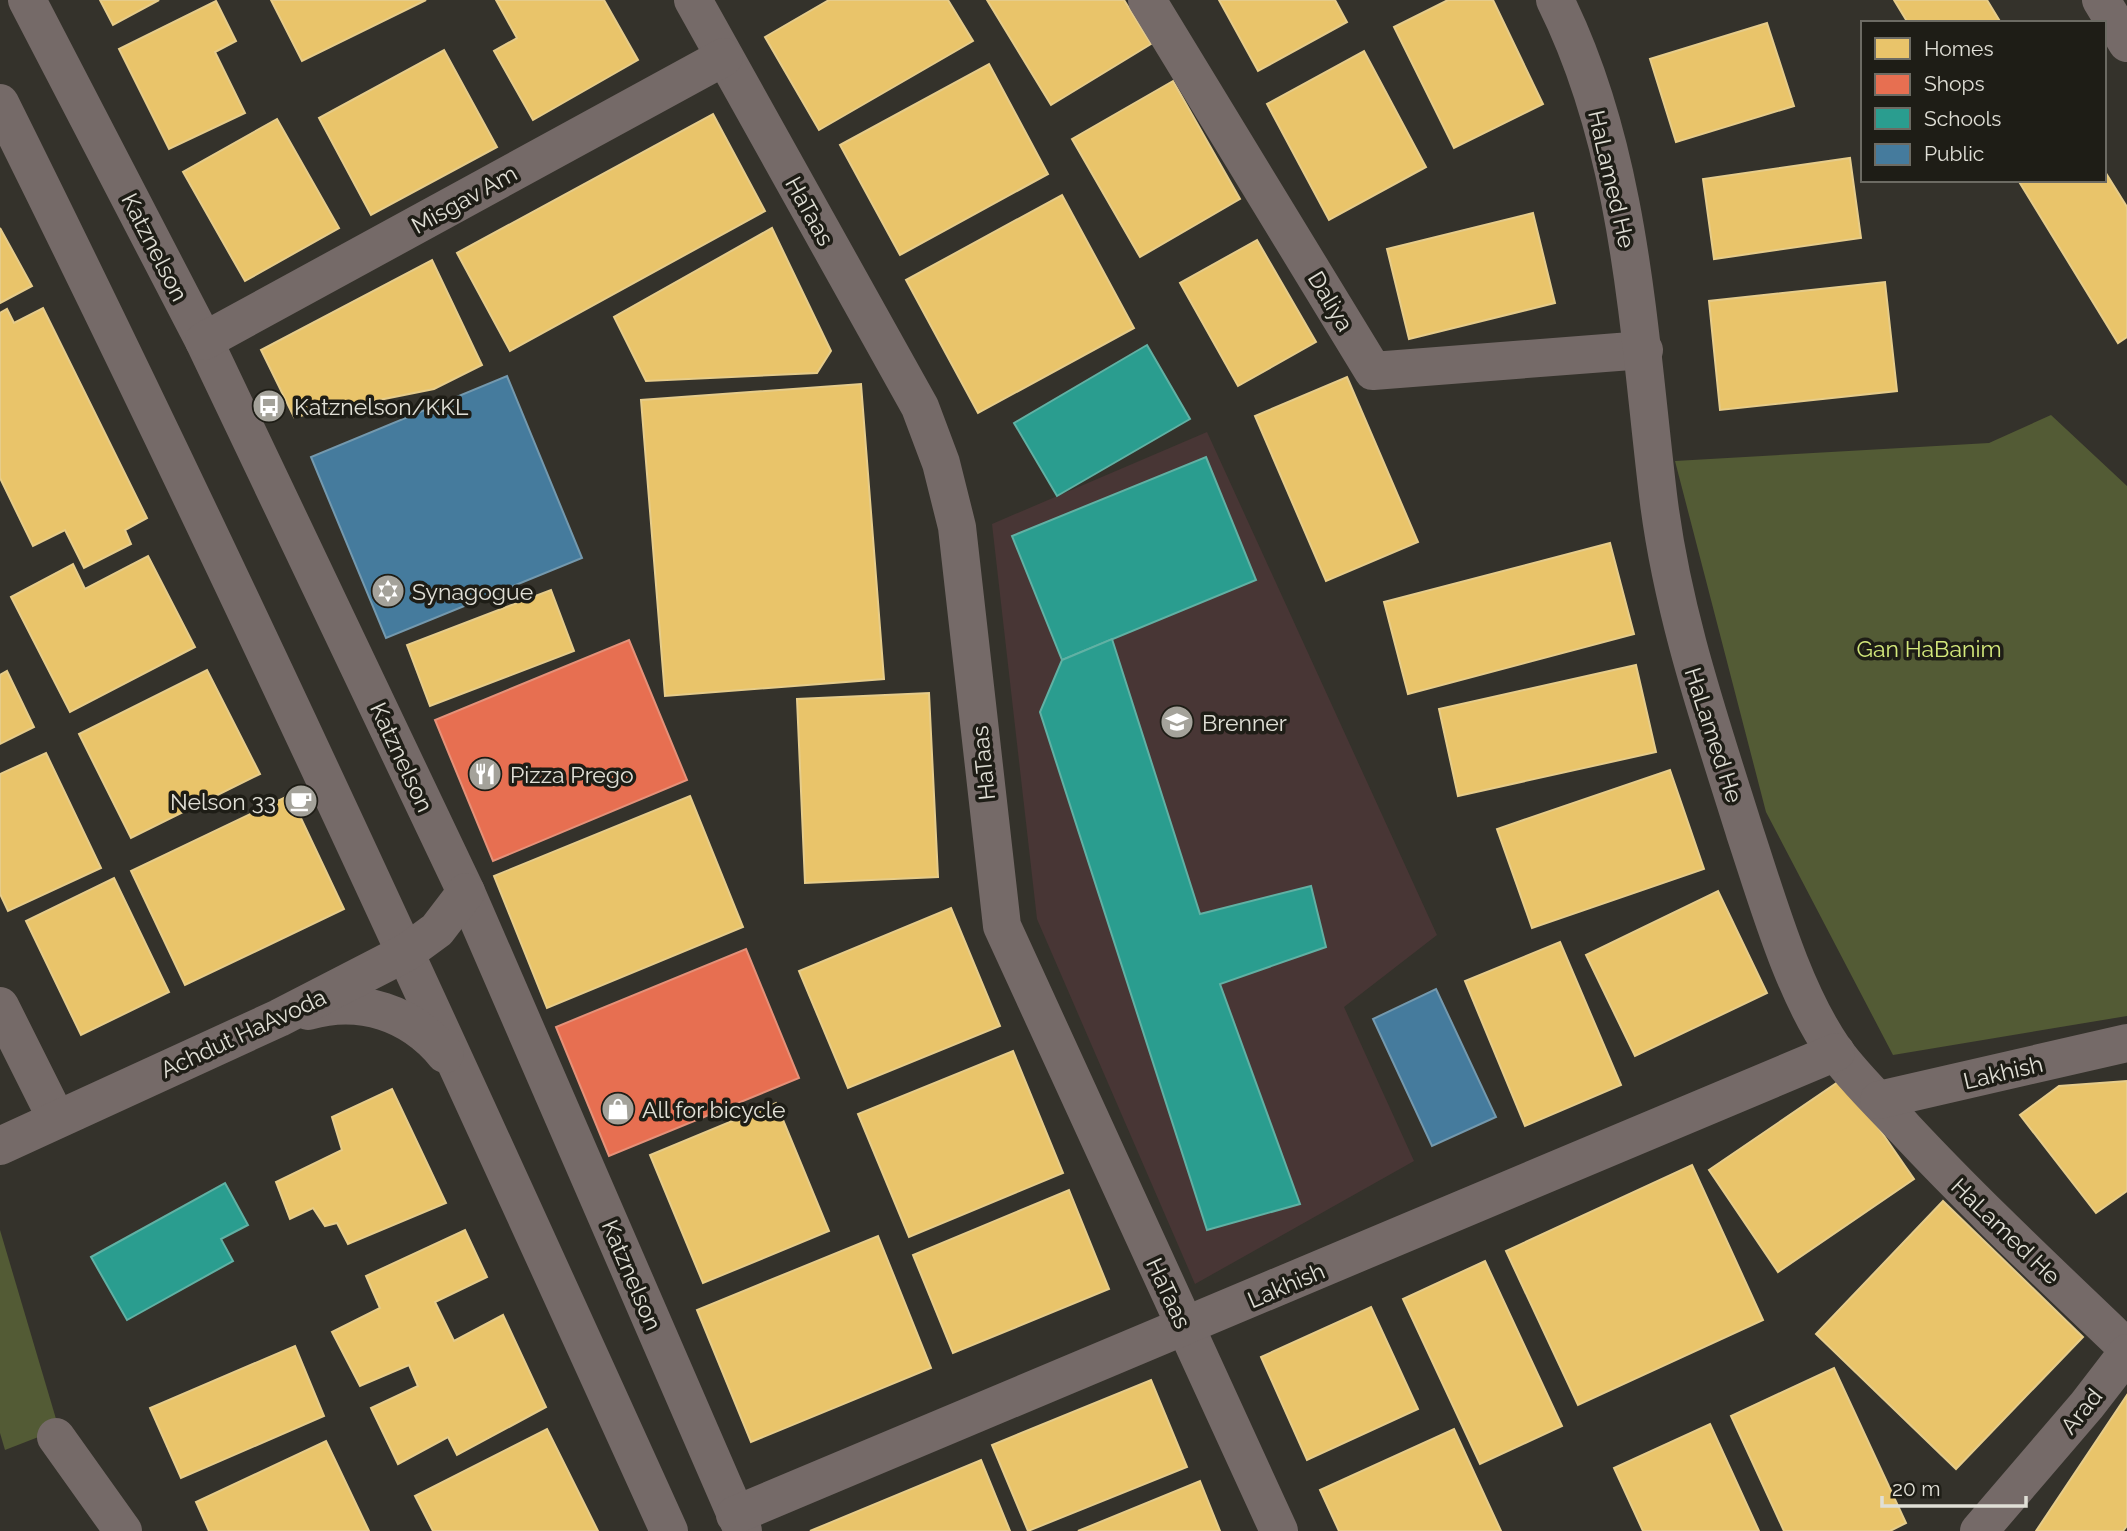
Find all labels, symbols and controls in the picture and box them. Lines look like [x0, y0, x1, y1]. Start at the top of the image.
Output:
legend [1861, 21, 2106, 182]
text: Homes [1924, 36, 1994, 61]
text: Shops [1924, 71, 1985, 96]
text: Schools [1924, 106, 2001, 131]
street label: HaLamed He [1583, 108, 1641, 250]
text: Public [1924, 141, 1984, 166]
street label: Misgav Am [407, 159, 521, 239]
street label: HaTaas [780, 172, 840, 250]
street label: Katznelson [116, 188, 194, 306]
street label: Daliya [1303, 266, 1359, 336]
bus stop icon: Katznelson/KKL [250, 387, 288, 425]
place label: Katznelson/KKL [294, 393, 469, 420]
synagogue icon: Synagogue [369, 572, 407, 610]
place label: Synagogue [412, 578, 533, 605]
park label: Gan HaBanim [1856, 635, 2002, 662]
street label: HaLamed He [1679, 664, 1749, 806]
street label: Katznelson [365, 698, 439, 816]
school or university icon: Brenner [1158, 703, 1196, 741]
place label: Brenner [1202, 709, 1287, 736]
street label: HaTaas [966, 724, 1000, 802]
restaurant icon: Pizza Prego [466, 755, 504, 793]
place label: Pizza Prego [510, 761, 634, 788]
cafe icon: Nelson 33 [282, 782, 320, 820]
place label: Nelson 33 [170, 788, 276, 815]
street label: Achdut HaAvoda [156, 983, 330, 1083]
street label: Lakhish [1960, 1050, 2046, 1094]
shop icon: All for bicycle [599, 1090, 637, 1128]
place label: All for bicycle [642, 1096, 786, 1123]
street label: HaLamed He [1946, 1173, 2066, 1289]
street label: Katznelson [597, 1216, 667, 1334]
street label: HaTaas [1141, 1253, 1197, 1333]
street label: Lakhish [1243, 1257, 1329, 1313]
street label: Arad [2055, 1383, 2107, 1439]
scale bar [1882, 1464, 2025, 1508]
text: 20 m [1892, 1476, 1940, 1501]

